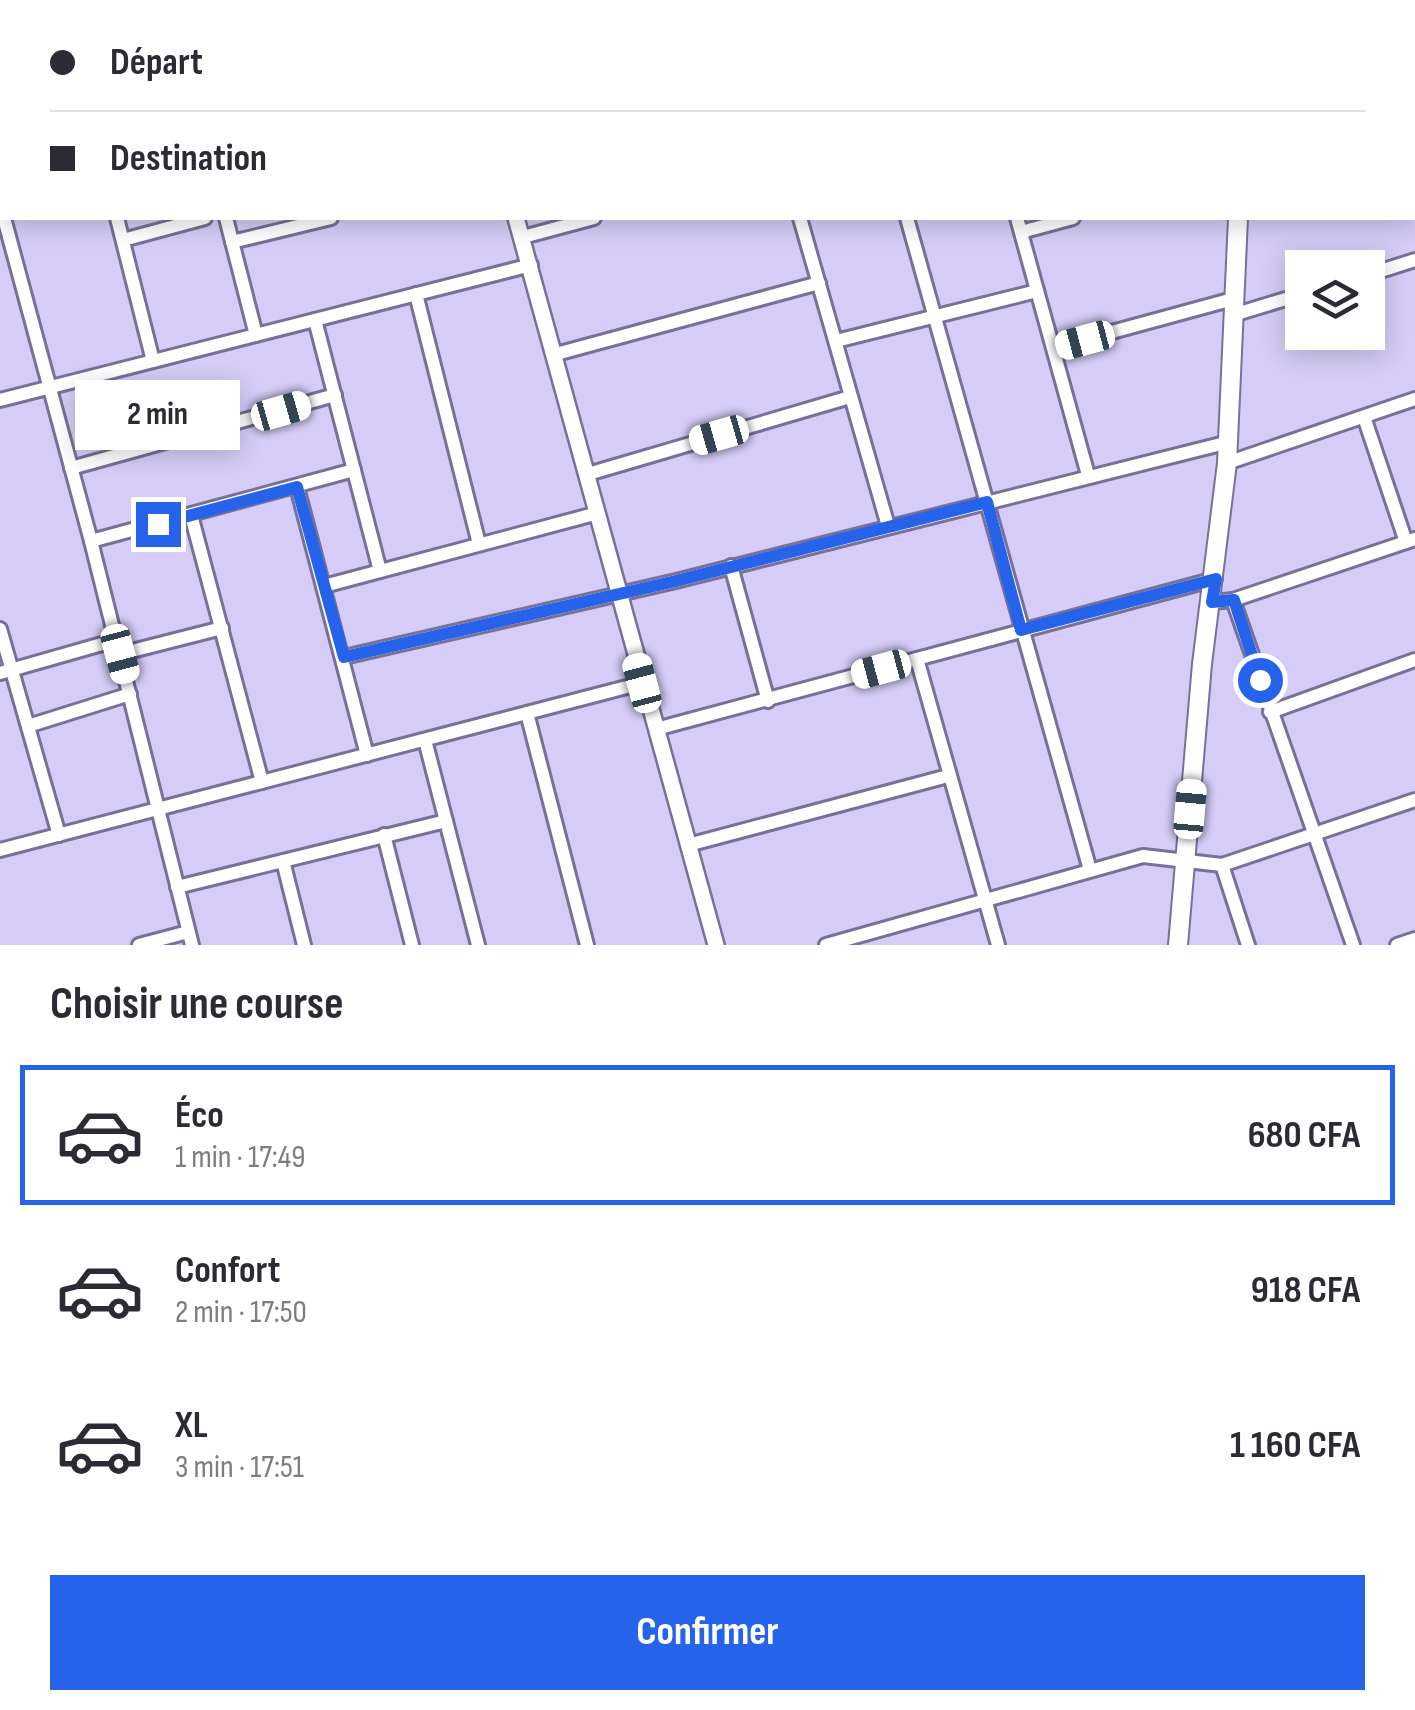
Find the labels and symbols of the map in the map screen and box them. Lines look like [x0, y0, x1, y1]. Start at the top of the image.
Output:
car [1052, 318, 1118, 362]
callout: 2 min [76, 379, 240, 449]
car [248, 388, 314, 434]
car [686, 412, 752, 458]
route end [136, 502, 181, 547]
car [98, 621, 142, 687]
car [848, 647, 914, 691]
car [620, 650, 664, 716]
route start [1238, 658, 1283, 703]
car [1172, 778, 1208, 840]

